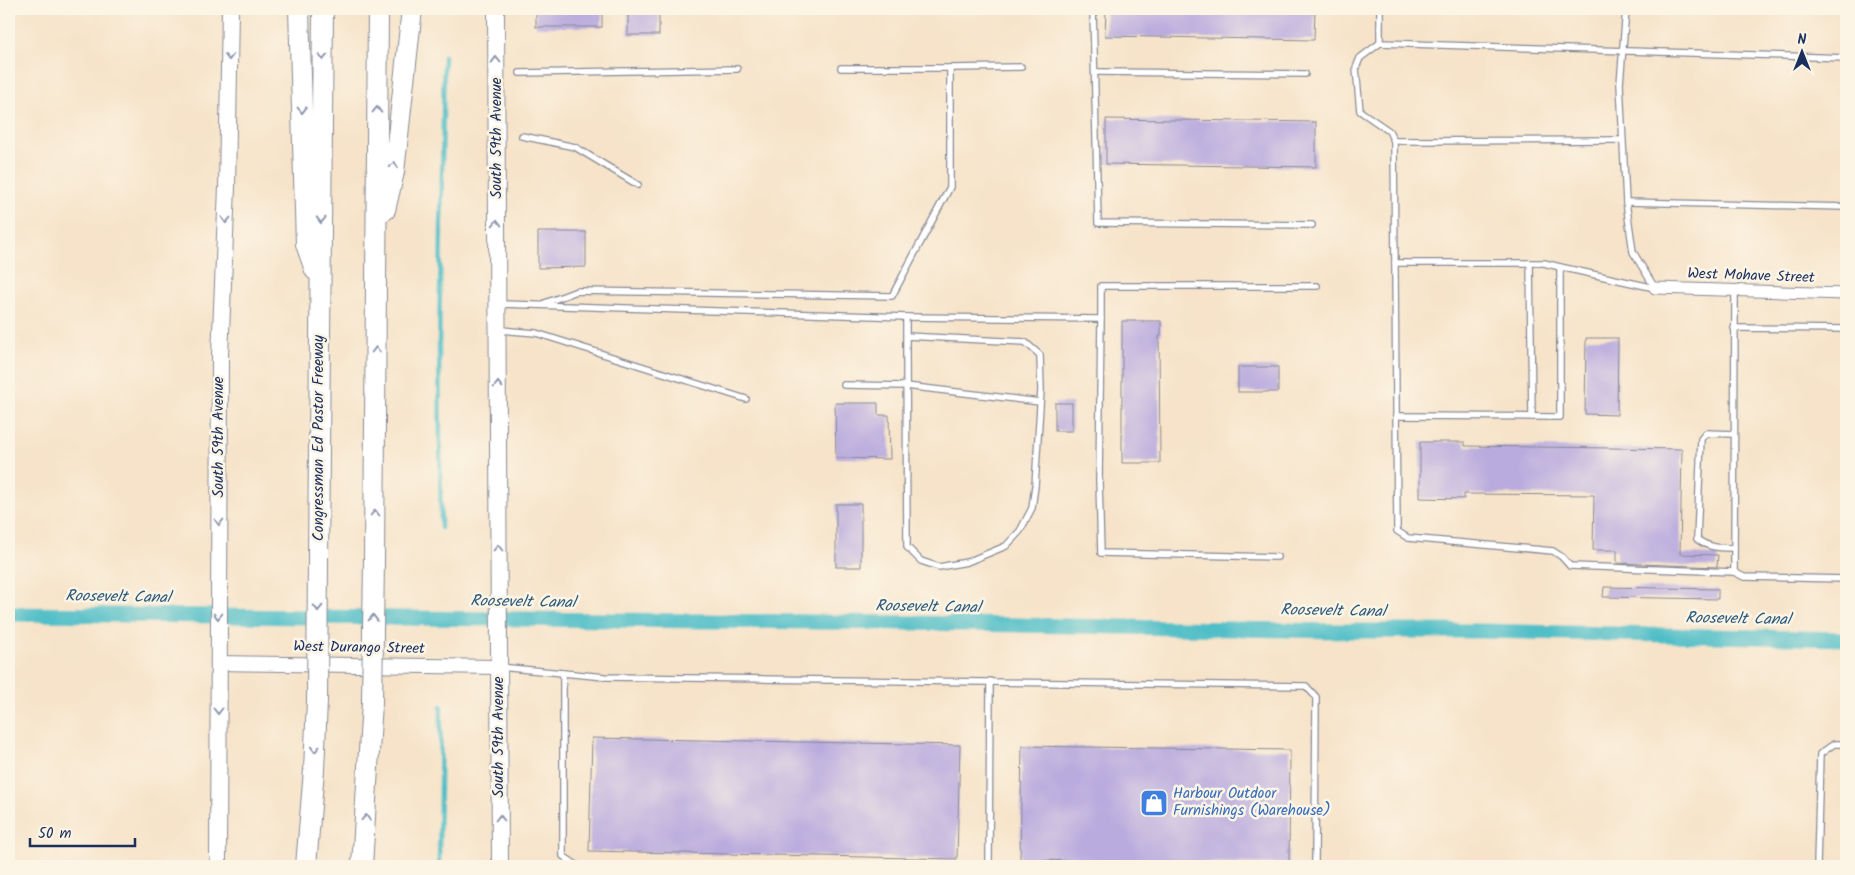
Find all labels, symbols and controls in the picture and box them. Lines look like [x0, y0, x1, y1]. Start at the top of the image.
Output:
north arrow [1778, 28, 1828, 78]
text: N [1798, 29, 1807, 51]
one-way arrow [224, 54, 234, 62]
one-way arrow [317, 54, 328, 62]
one-way arrow [491, 56, 501, 64]
street label: South 59th Avenue [485, 77, 509, 199]
one-way arrow [297, 106, 308, 114]
one-way arrow [372, 106, 383, 114]
one-way arrow [388, 160, 399, 168]
one-way arrow [220, 216, 231, 224]
one-way arrow [316, 216, 326, 224]
one-way arrow [492, 218, 502, 226]
street label: West Mohave Street [1687, 262, 1815, 290]
street label: Congressman Ed Pastor Freeway [307, 334, 331, 541]
one-way arrow [371, 346, 381, 354]
street label: South 59th Avenue [207, 376, 231, 498]
one-way arrow [493, 381, 503, 388]
one-way arrow [370, 508, 380, 516]
one-way arrow [214, 519, 224, 527]
one-way arrow [493, 543, 503, 551]
water label: Roosevelt Canal [65, 584, 174, 610]
water label: Roosevelt Canal [470, 589, 579, 615]
water label: Roosevelt Canal [875, 594, 984, 620]
water label: Roosevelt Canal [1280, 598, 1389, 624]
one-way arrow [313, 605, 323, 613]
water label: Roosevelt Canal [1685, 606, 1794, 632]
one-way arrow [213, 612, 223, 620]
one-way arrow [368, 614, 379, 622]
street label: West Durango Street [293, 635, 425, 661]
street label: South 59th Avenue [487, 676, 511, 798]
one-way arrow [213, 708, 223, 716]
one-way arrow [310, 746, 320, 754]
place label: Harbour Outdoor Furnishings (Warehouse) [1173, 782, 1331, 823]
shop icon: Harbour Outdoor Furnishings (Warehouse) [1139, 788, 1169, 818]
one-way arrow [360, 813, 371, 821]
one-way arrow [494, 813, 505, 821]
scale bar [30, 815, 135, 847]
text: 50 m [38, 822, 72, 846]

